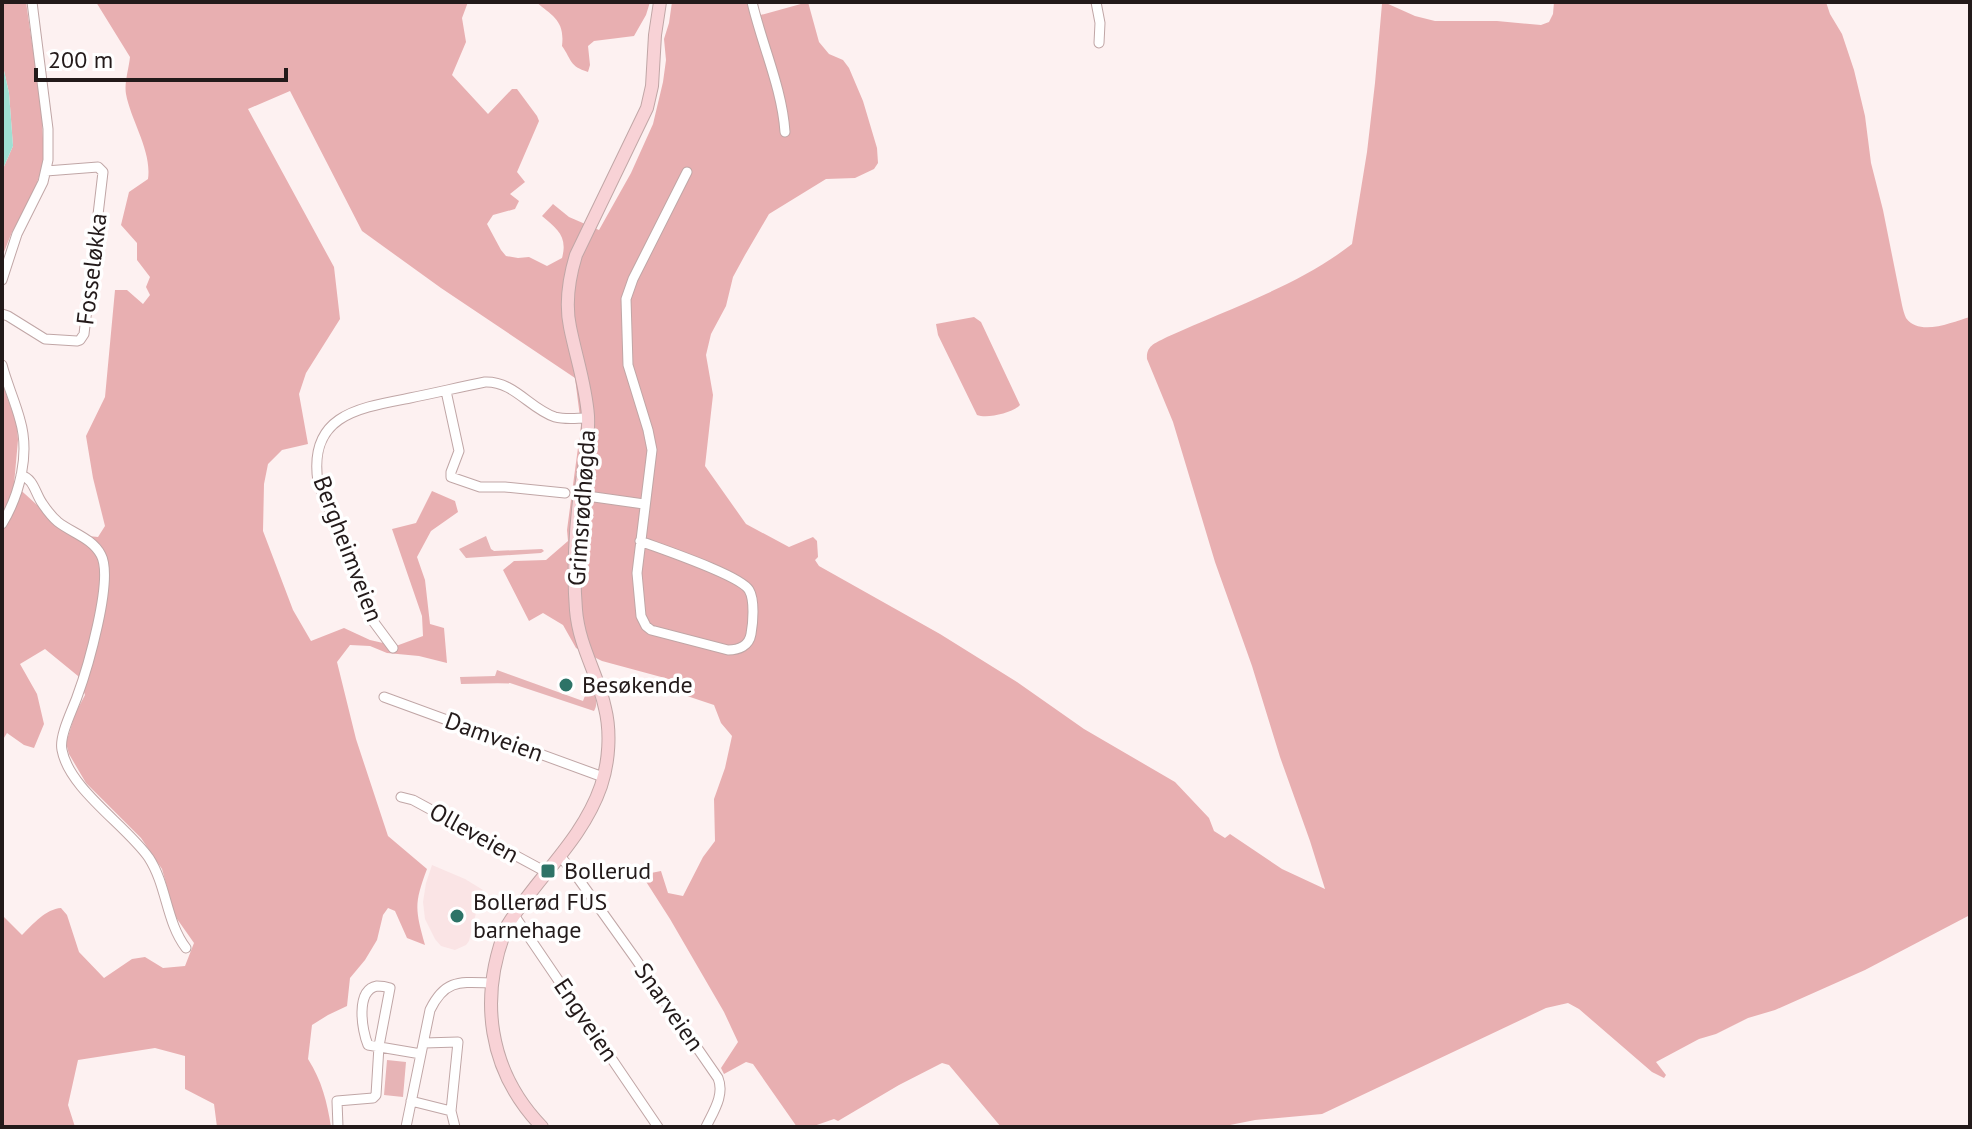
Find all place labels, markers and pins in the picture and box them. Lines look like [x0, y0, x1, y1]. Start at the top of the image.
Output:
place label: Besøkende [582, 669, 693, 700]
marker: Besøkende [557, 676, 575, 694]
place label: Bollerud [564, 855, 651, 886]
marker: Bollerud [539, 862, 557, 880]
place label: Bollerød FUS barnehage [473, 886, 607, 945]
marker: Bollerød FUS barnehage [448, 907, 466, 925]

